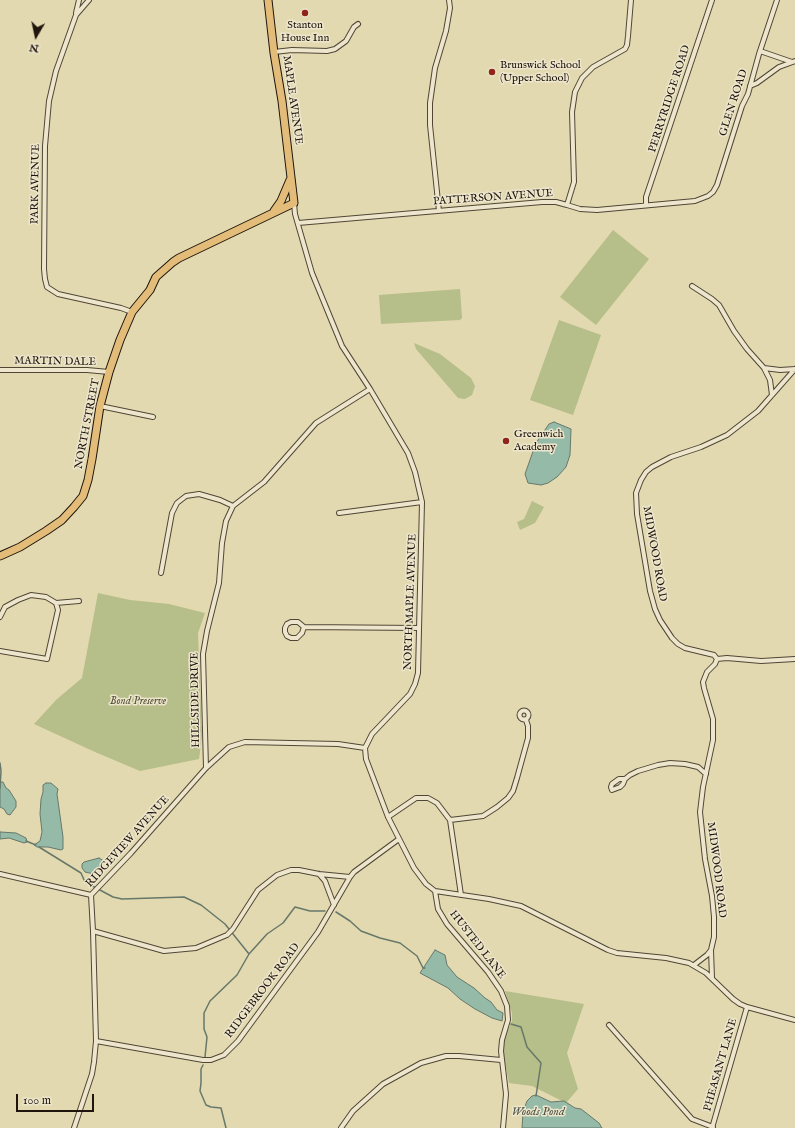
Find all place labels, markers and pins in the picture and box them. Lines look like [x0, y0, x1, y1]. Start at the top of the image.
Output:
marker: Stanton House Inn [300, 8, 310, 18]
place label: Stanton House Inn [281, 19, 329, 45]
place label: Brunswick School (Upper School) [500, 59, 581, 85]
marker: Brunswick School (Upper School) [487, 67, 497, 77]
place label: Greenwich Academy [514, 428, 563, 454]
marker: Greenwich Academy [501, 436, 511, 446]

